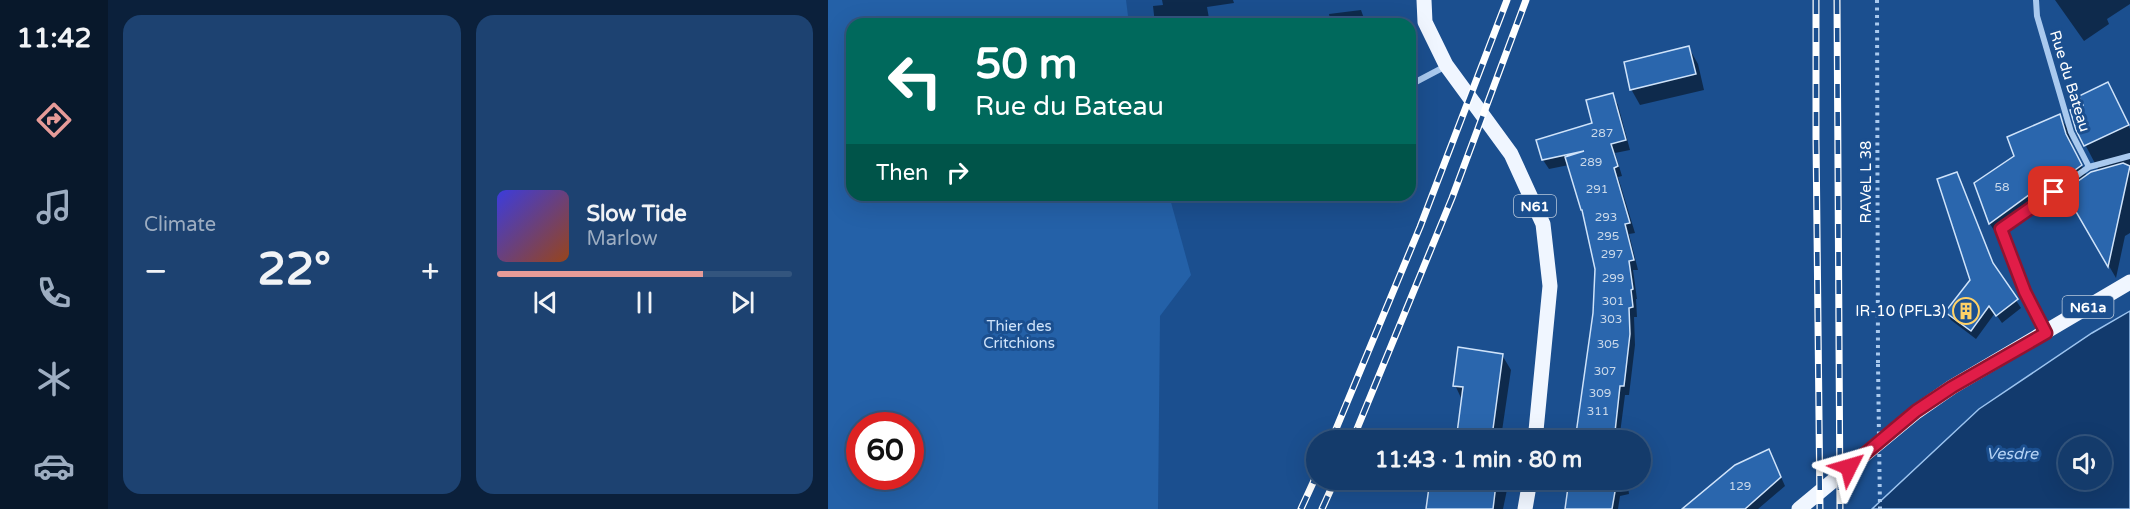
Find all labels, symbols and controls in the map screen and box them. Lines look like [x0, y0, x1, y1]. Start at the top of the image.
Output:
text: 11:42 [17, 22, 91, 55]
street label: Rue du Bateau [2046, 28, 2094, 134]
text: 50 m [975, 39, 1077, 90]
icon: left [876, 42, 954, 120]
text: Rue du Bateau [975, 90, 1164, 123]
icon: directions [33, 99, 75, 141]
house number: 287 [1591, 126, 1613, 140]
street label: RAVeL L 38 [1857, 140, 1875, 224]
house number: 289 [1580, 155, 1602, 169]
icon: right [941, 156, 974, 189]
text: Then [876, 160, 929, 186]
pin [2028, 166, 2079, 217]
icon: arrive [2037, 175, 2070, 208]
house number: 58 [1994, 180, 2010, 194]
house number: 291 [1586, 182, 1608, 196]
icon: music [33, 186, 75, 228]
road number: N61 [1514, 195, 1556, 217]
text: Slow Tide [587, 201, 687, 227]
house number: 293 [1595, 210, 1617, 224]
text: Climate [144, 213, 216, 237]
text: Marlow [587, 227, 658, 251]
house number: 295 [1597, 229, 1619, 243]
text: 22° [257, 243, 331, 297]
house number: 297 [1601, 247, 1623, 261]
text: − [144, 252, 168, 291]
text: + [421, 252, 439, 291]
house number: 299 [1602, 271, 1624, 285]
icon: phone [33, 272, 75, 314]
icon: previous [529, 286, 562, 319]
icon: pause [628, 286, 661, 319]
icon: next [726, 286, 759, 319]
house number: 301 [1602, 294, 1624, 308]
building icon: IR-10 (PFL3) [1951, 296, 1981, 326]
road number: N61a [2062, 296, 2114, 318]
place label: IR-10 (PFL3) [1855, 302, 1946, 320]
house number: 303 [1600, 312, 1622, 326]
park label: Thier des Critchions [983, 317, 1055, 352]
house number: 305 [1597, 337, 1619, 351]
icon: climate [33, 358, 75, 400]
house number: 307 [1594, 364, 1616, 378]
house number: 309 [1589, 386, 1611, 400]
house number: 311 [1587, 404, 1609, 418]
speed limit sign: 60 [846, 412, 924, 490]
position arrow [1817, 435, 1881, 499]
map controls [2058, 436, 2112, 490]
button: sound [2058, 436, 2112, 490]
water label: Vesdre [1986, 444, 2039, 464]
icon: car [33, 445, 75, 487]
text: 11:43 · 1 min · 80 m [1375, 447, 1582, 473]
house number: 129 [1729, 479, 1751, 493]

